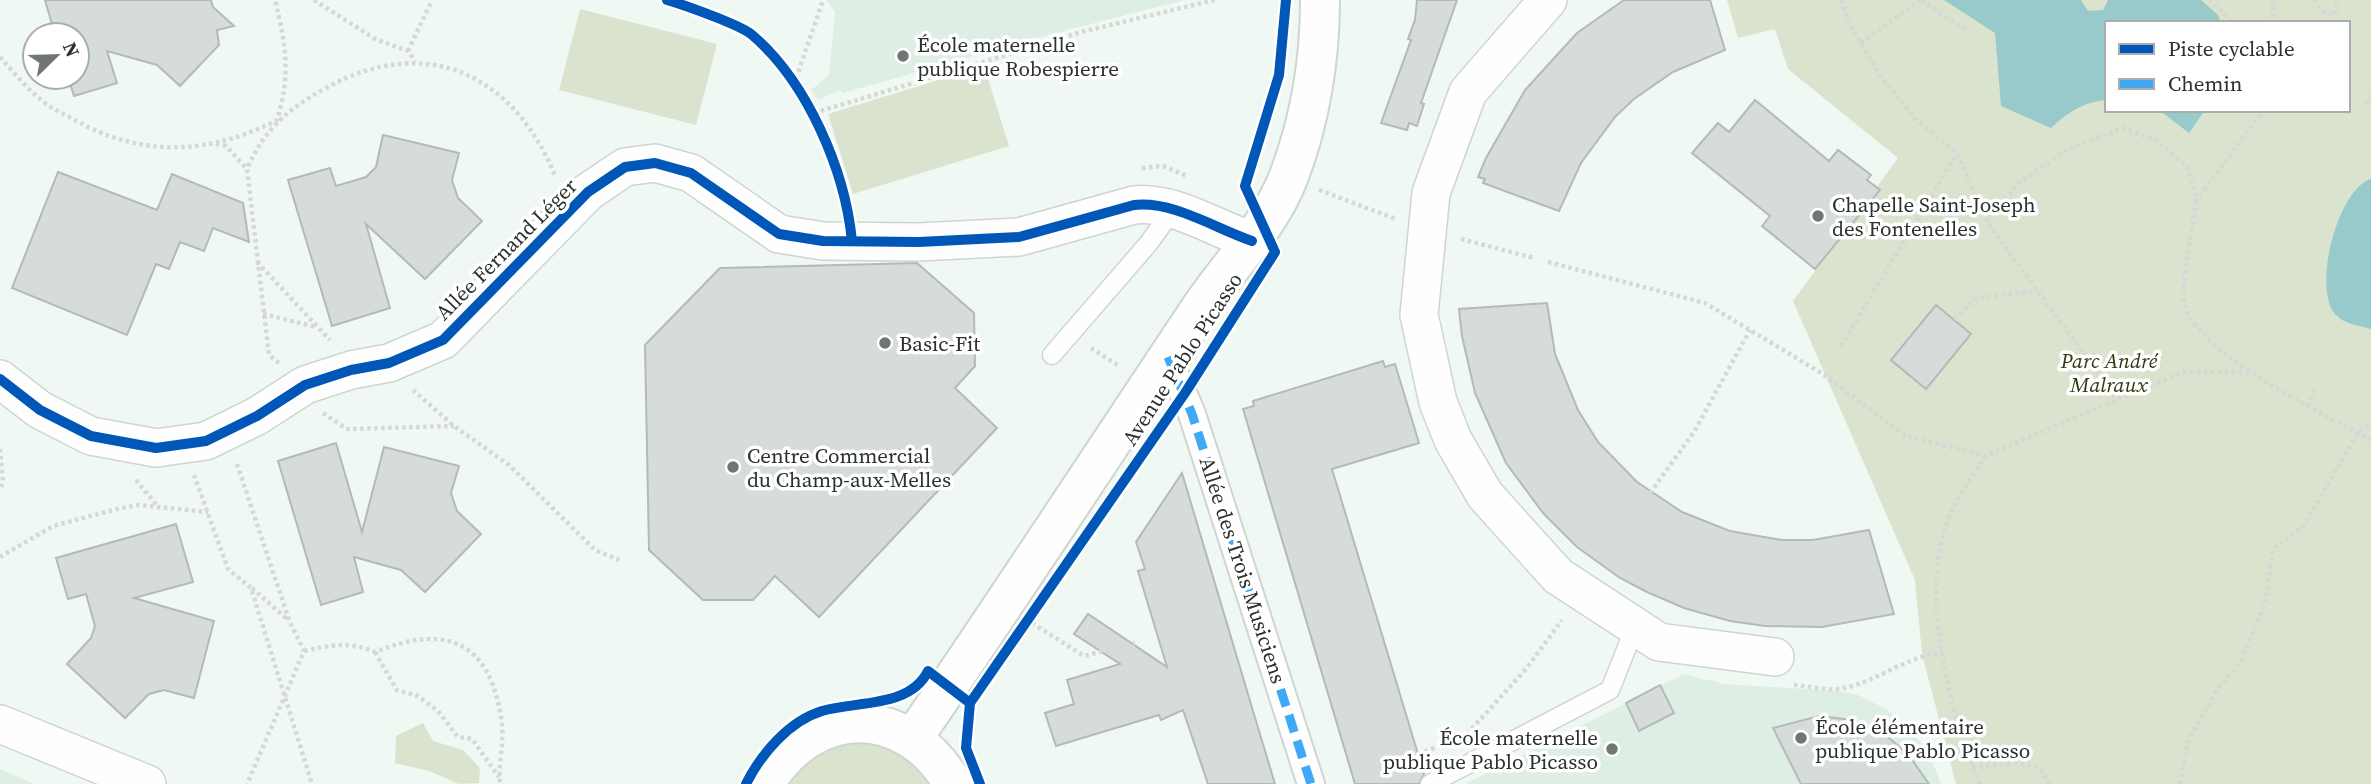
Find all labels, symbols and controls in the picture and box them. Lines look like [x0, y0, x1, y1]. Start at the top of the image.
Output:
north arrow [21, 21, 91, 91]
legend [2105, 21, 2350, 112]
place label: École maternelle publique Robespierre [917, 30, 1119, 83]
text: Piste cyclable [2168, 34, 2295, 63]
text: N [57, 38, 86, 61]
marker: École maternelle publique Robespierre [895, 48, 911, 64]
text: Chemin [2168, 69, 2243, 98]
street label: Allée Fernand Léger [429, 171, 584, 326]
place label: Chapelle Saint-Joseph des Fontenelles [1832, 190, 2036, 243]
marker: Chapelle Saint-Joseph des Fontenelles [1810, 208, 1826, 224]
street label: Avenue Pablo Picasso [1115, 267, 1249, 451]
place label: Basic-Fit [899, 329, 980, 358]
marker: Basic-Fit [877, 335, 893, 351]
park label: Parc André Malraux [2060, 346, 2159, 399]
place label: Centre Commercial du Champ-aux-Melles [747, 441, 951, 494]
street label: Allée des Trois Musiciens [1193, 453, 1293, 687]
marker: Centre Commercial du Champ-aux-Melles [725, 459, 741, 475]
place label: École élémentaire publique Pablo Picasso [1815, 712, 2030, 765]
place label: École maternelle publique Pablo Picasso [1383, 723, 1598, 776]
marker: École élémentaire publique Pablo Picasso [1793, 730, 1809, 746]
marker: École maternelle publique Pablo Picasso [1604, 741, 1620, 757]

